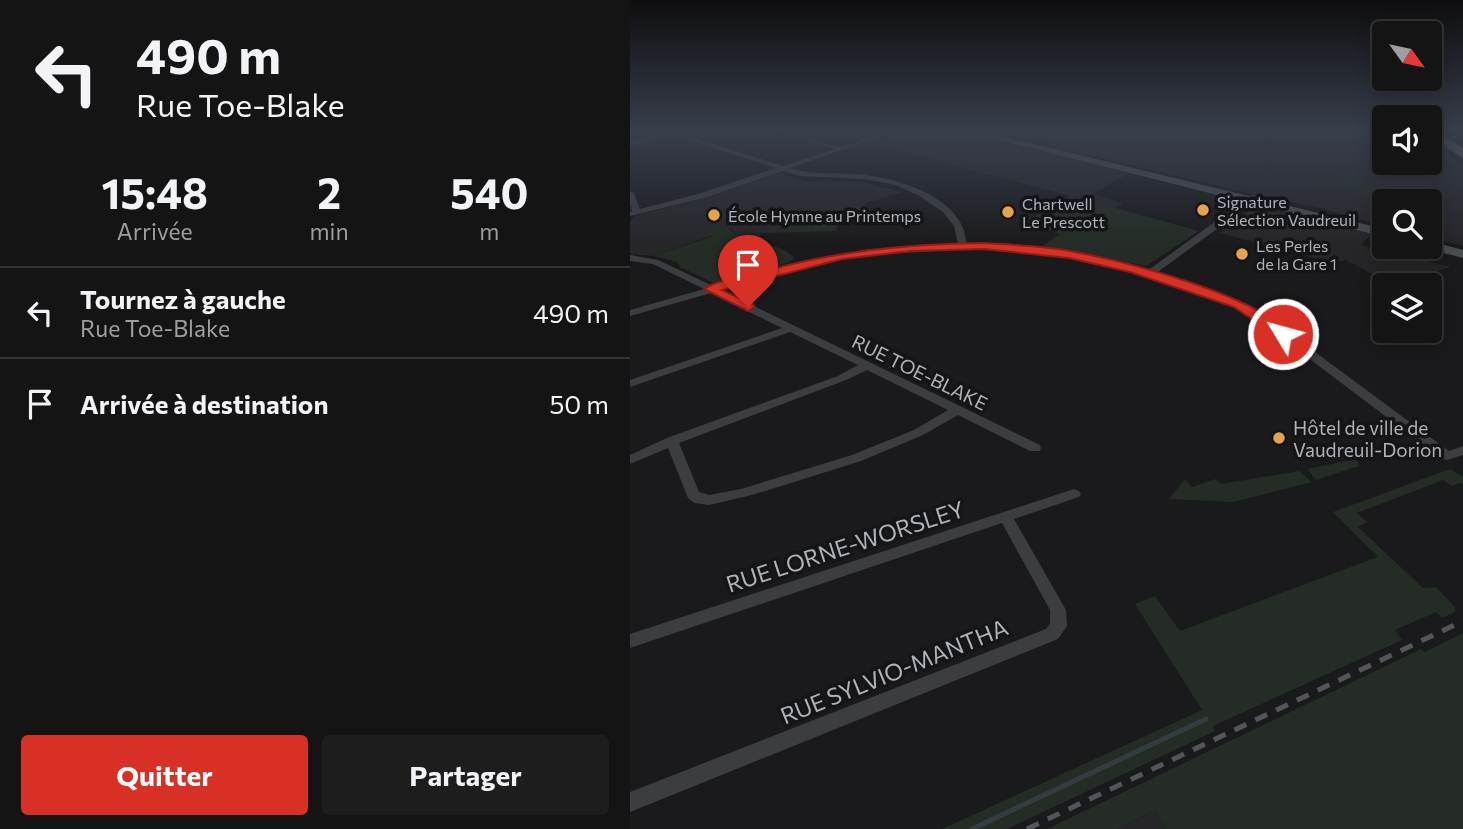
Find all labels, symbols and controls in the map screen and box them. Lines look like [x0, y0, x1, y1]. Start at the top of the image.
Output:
north arrow [1372, 21, 1442, 91]
map controls [1372, 21, 1442, 343]
text: 490 m [136, 24, 281, 84]
icon: left [21, 28, 112, 119]
text: Rue Toe-Blake [136, 84, 345, 124]
button: sound [1372, 105, 1442, 175]
text: 15:48 [102, 166, 208, 218]
text: 2 [317, 166, 341, 218]
text: 540 [450, 166, 528, 218]
button: search [1372, 189, 1442, 259]
place label: Signature Sélection Vaudreuil [1217, 192, 1356, 229]
place label: Chartwell Le Prescott [1022, 194, 1105, 231]
marker: Signature Sélection Vaudreuil [1195, 202, 1211, 218]
marker: Chartwell Le Prescott [1000, 204, 1016, 220]
place label: École Hymne au Printemps [728, 206, 921, 225]
marker: École Hymne au Printemps [706, 207, 722, 223]
text: Arrivée [117, 217, 193, 245]
text: min [310, 217, 349, 245]
text: m [479, 217, 499, 245]
pin [718, 235, 778, 307]
place label: Les Perles de la Gare 1 [1256, 236, 1337, 273]
icon: arrive [729, 246, 767, 284]
marker: Les Perles de la Gare 1 [1234, 246, 1250, 262]
button: layers [1372, 273, 1442, 343]
text: Tournez à gauche [80, 283, 286, 314]
icon: left [21, 294, 59, 332]
text: 490 m [533, 297, 609, 328]
position arrow [1246, 297, 1320, 371]
text: Rue Toe-Blake [80, 314, 230, 342]
street label: RUE TOE-BLAKE [849, 329, 991, 415]
icon: arrive [21, 385, 59, 423]
text: Arrivée à destination [80, 388, 328, 419]
text: 50 m [549, 388, 609, 419]
place label: Hôtel de ville de Vaudreuil-Dorion [1293, 416, 1442, 461]
marker: Hôtel de ville de Vaudreuil-Dorion [1271, 430, 1287, 446]
street label: RUE LORNE-WORSLEY [722, 494, 968, 598]
street label: RUE SYLVIO-MANTHA [776, 612, 1012, 729]
button: Quitter [21, 735, 308, 815]
button: Partager [322, 735, 609, 815]

